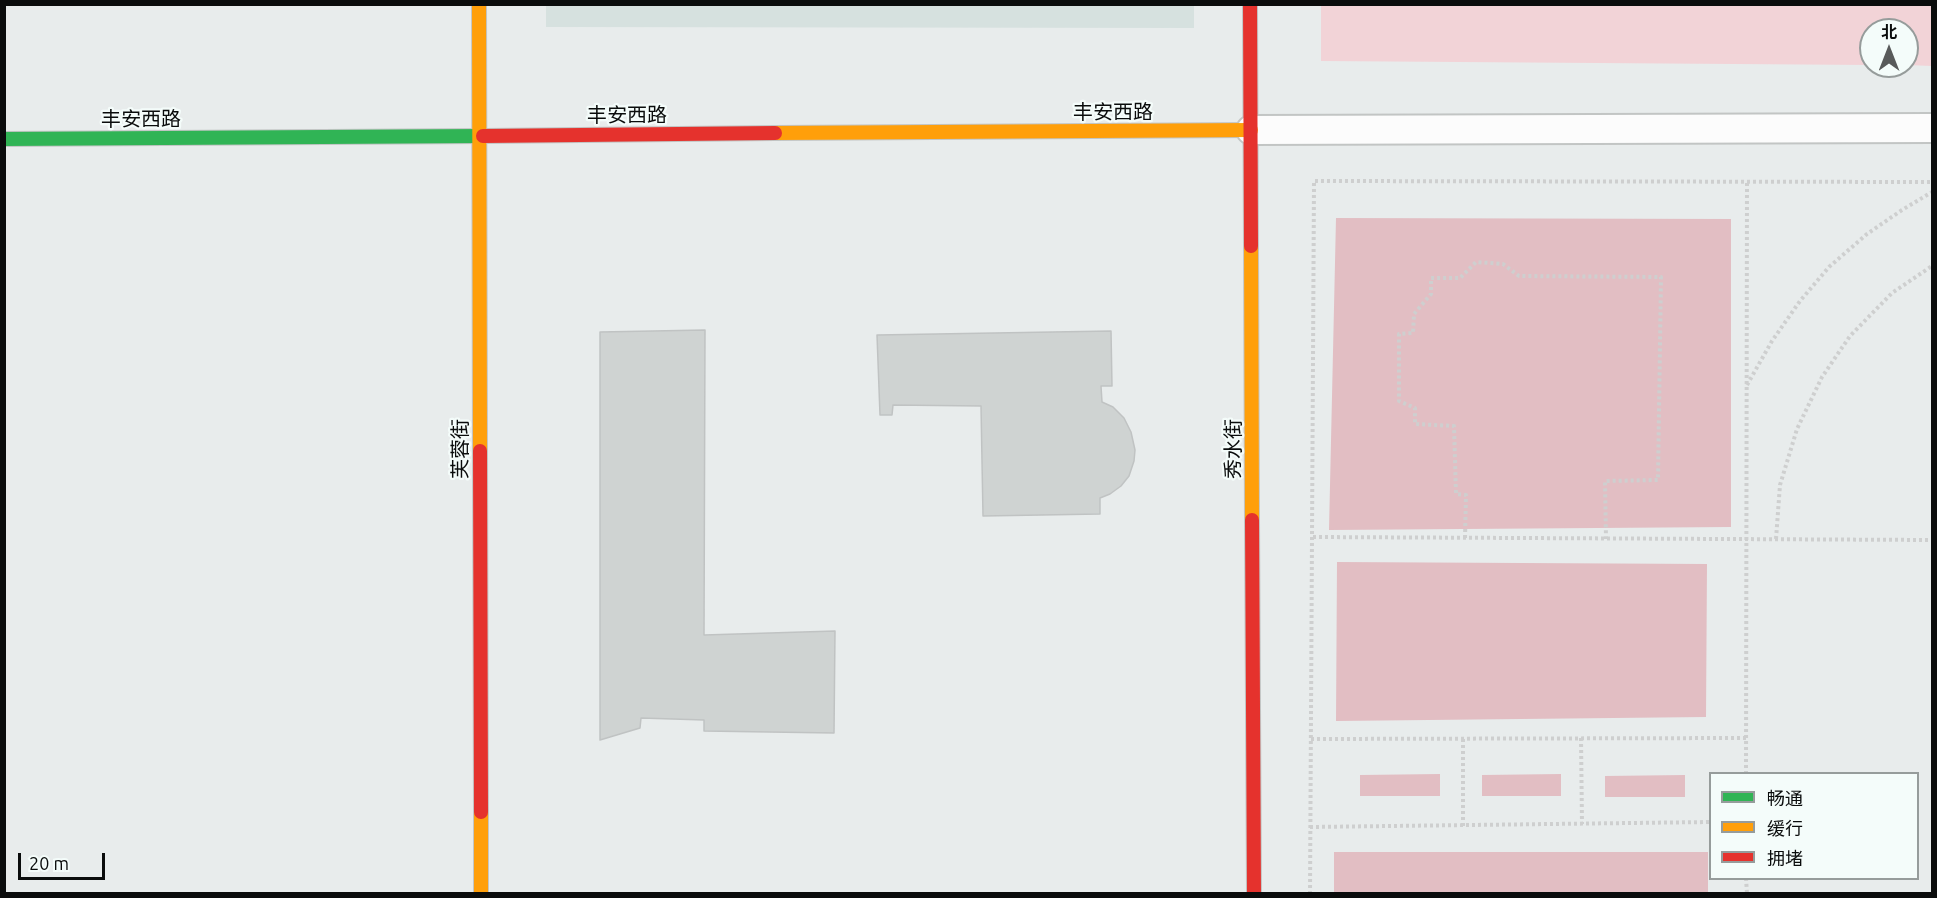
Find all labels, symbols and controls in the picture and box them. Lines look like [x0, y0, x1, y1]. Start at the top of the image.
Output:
north arrow [1859, 18, 1919, 78]
text: 北 [1881, 23, 1897, 41]
street label: 丰安西路 [1073, 100, 1153, 124]
street label: 丰安西路 [587, 103, 667, 127]
street label: 丰安西路 [101, 107, 181, 131]
street label: 芙蓉街 [448, 419, 472, 479]
street label: 秀水街 [1221, 419, 1245, 479]
legend [1709, 772, 1919, 880]
text: 畅通 [1767, 788, 1803, 808]
text: 缓行 [1767, 818, 1803, 838]
scale bar [21, 841, 108, 879]
text: 拥堵 [1767, 848, 1803, 868]
text: 20 m [29, 853, 69, 873]

